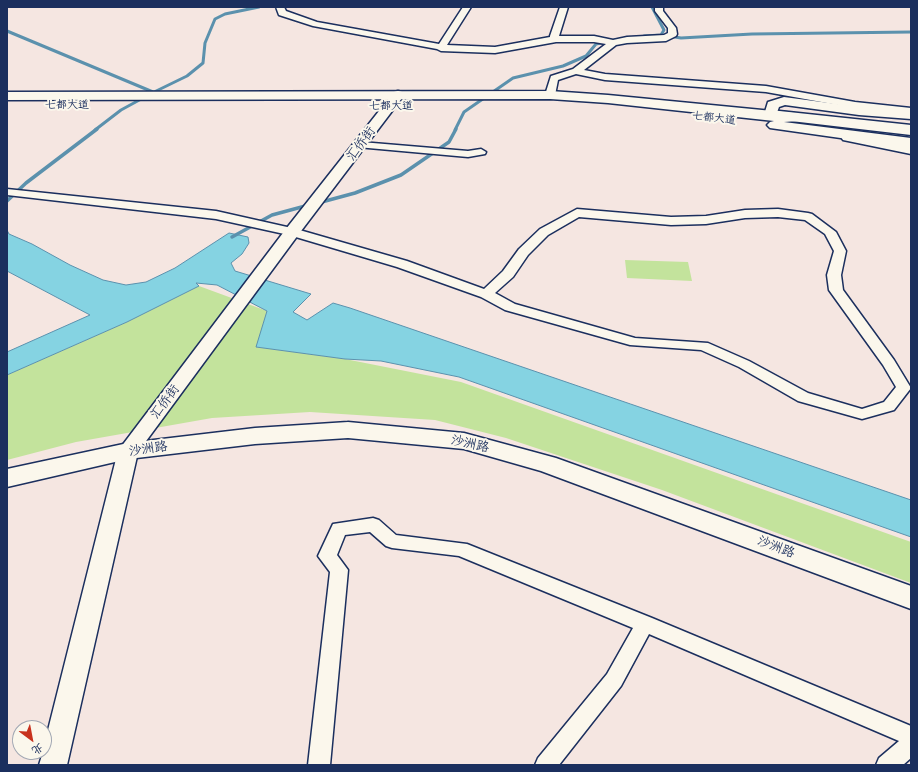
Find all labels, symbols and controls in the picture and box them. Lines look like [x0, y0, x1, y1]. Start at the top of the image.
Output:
street label: 七都大道 [45, 98, 89, 112]
street label: 七都大道 [369, 99, 413, 113]
street label: 七都大道 [691, 109, 737, 127]
street label: 汇侨街 [343, 124, 379, 164]
street label: 汇侨街 [147, 382, 183, 422]
street label: 沙洲路 [449, 432, 491, 456]
street label: 沙洲路 [128, 439, 168, 459]
street label: 沙洲路 [755, 533, 797, 561]
north arrow [12, 720, 52, 760]
text: 北 [29, 740, 46, 758]

